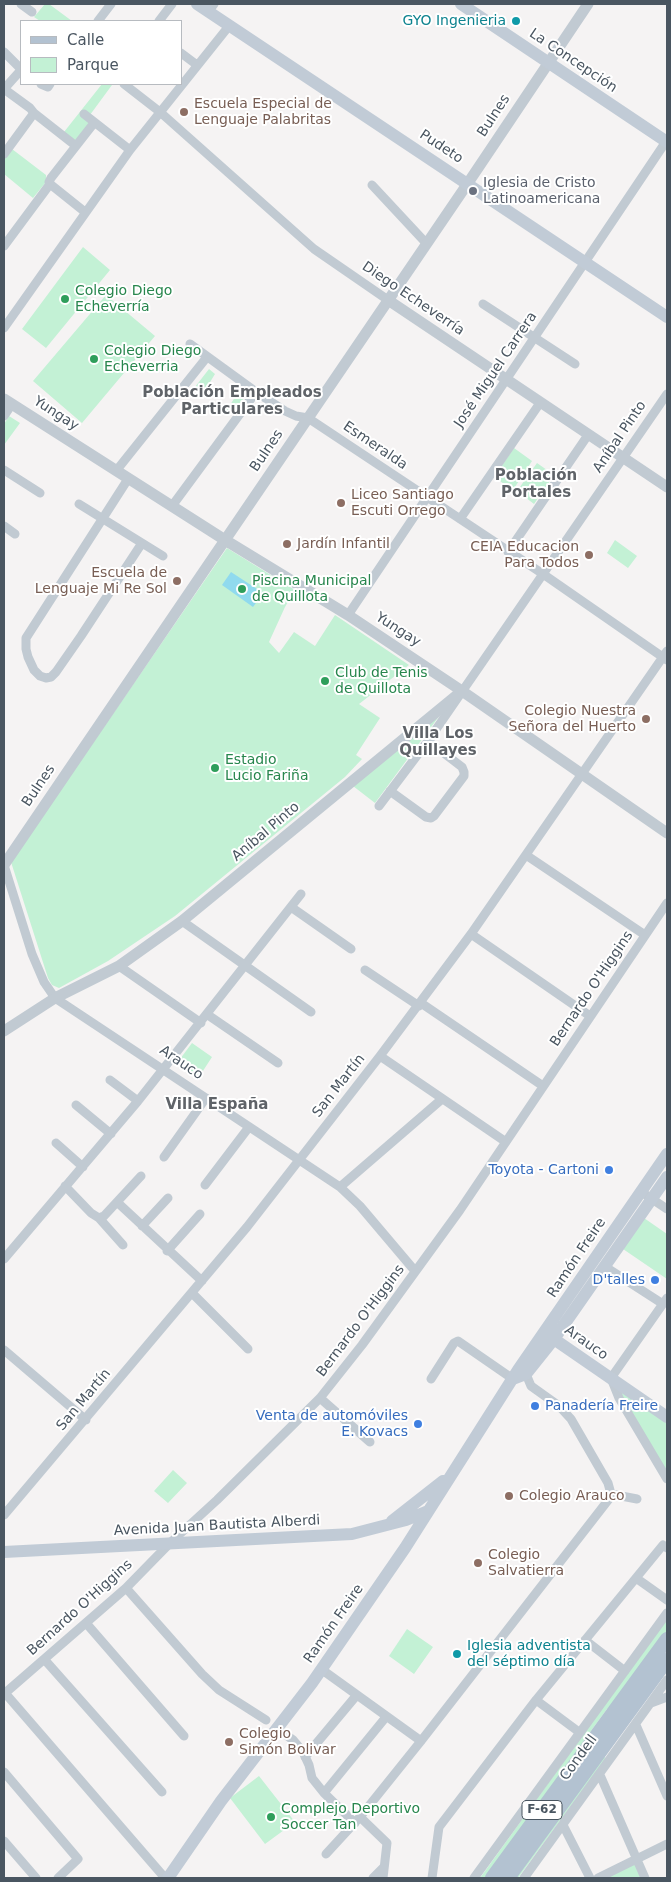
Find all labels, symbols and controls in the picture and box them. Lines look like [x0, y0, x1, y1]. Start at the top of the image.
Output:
place label: GYO Ingenieria [402, 13, 506, 29]
marker: GYO Ingenieria [510, 15, 522, 27]
legend [20, 20, 182, 85]
street label: La Concepción [526, 25, 620, 97]
text: Calle [67, 31, 104, 49]
text: Parque [67, 56, 119, 74]
street label: Bulnes [474, 92, 514, 140]
place label: Escuela Especial de Lenguaje Palabritas [194, 96, 332, 128]
marker: Escuela Especial de Lenguaje Palabritas [178, 106, 190, 118]
street label: Pudeto [416, 127, 466, 167]
place label: Iglesia de Cristo Latinoamericana [483, 175, 600, 208]
marker: Iglesia de Cristo Latinoamericana [467, 185, 479, 197]
street label: Diego Echeverría [359, 259, 467, 339]
place label: Colegio Diego Echeverría [75, 283, 172, 316]
marker: Colegio Diego Echeverría [59, 293, 71, 305]
street label: José Miguel Carrera [451, 309, 541, 431]
place label: Colegio Diego Echeverria [104, 343, 201, 376]
marker: Colegio Diego Echeverria [88, 353, 100, 365]
district label: Población Empleados Particulares [142, 384, 322, 419]
street label: Yungay [30, 393, 82, 435]
street label: Aníbal Pinto [590, 398, 650, 476]
street label: Esmeralda [340, 418, 410, 474]
street label: Bulnes [247, 427, 287, 475]
district label: Población Portales [495, 467, 577, 502]
place label: Liceo Santiago Escuti Orrego [351, 487, 454, 520]
marker: Liceo Santiago Escuti Orrego [335, 497, 347, 509]
place label: Jardín Infantil [297, 536, 390, 552]
marker: Jardín Infantil [281, 538, 293, 550]
place label: CEIA Educacion Para Todos [470, 539, 579, 572]
marker: CEIA Educacion Para Todos [583, 549, 595, 561]
place label: Escuela de Lenguaje Mi Re Sol [35, 565, 167, 598]
place label: Piscina Municipal de Quillota [252, 573, 371, 606]
marker: Escuela de Lenguaje Mi Re Sol [171, 575, 183, 587]
marker: Piscina Municipal de Quillota [236, 583, 248, 595]
street label: Yungay [372, 609, 424, 651]
place label: Club de Tenis de Quillota [335, 665, 428, 698]
marker: Club de Tenis de Quillota [319, 675, 331, 687]
place label: Colegio Nuestra Señora del Huerto [509, 703, 636, 736]
marker: Colegio Nuestra Señora del Huerto [640, 713, 652, 725]
district label: Villa Los Quillayes [399, 725, 477, 760]
place label: Estadio Lucio Fariña [225, 752, 308, 784]
street label: Bulnes [19, 762, 59, 810]
marker: Estadio Lucio Fariña [209, 762, 221, 774]
street label: Aníbal Pinto [229, 799, 303, 865]
street label: Bernardo O'Higgins [547, 928, 637, 1050]
street label: Arauco [156, 1042, 206, 1084]
street label: San Martín [309, 1051, 369, 1121]
district label: Villa España [166, 1096, 268, 1114]
place label: Toyota - Cartoni [488, 1162, 599, 1178]
marker: Toyota - Cartoni [603, 1164, 615, 1176]
street label: Ramón Freire [544, 1215, 610, 1301]
street label: Bernardo O'Higgins [313, 1262, 409, 1380]
place label: D'talles [593, 1272, 645, 1288]
marker: D'talles [649, 1274, 661, 1286]
street label: Arauco [561, 1322, 611, 1364]
street label: San Martín [53, 1366, 115, 1434]
place label: Panadería Freire [545, 1398, 658, 1414]
marker: Panadería Freire [529, 1400, 541, 1412]
place label: Venta de automóviles E. Kovacs [256, 1408, 408, 1440]
marker: Venta de automóviles E. Kovacs [412, 1418, 424, 1430]
place label: Colegio Arauco [519, 1488, 625, 1504]
marker: Colegio Arauco [503, 1490, 515, 1502]
street label: Avenida Juan Bautista Alberdi [113, 1512, 321, 1540]
place label: Colegio Salvatierra [488, 1547, 564, 1580]
street label: Bernardo O'Higgins [24, 1556, 136, 1660]
marker: Colegio Salvatierra [472, 1557, 484, 1569]
street label: Ramón Freire [301, 1581, 367, 1667]
place label: Iglesia adventista del séptimo día [467, 1638, 591, 1670]
marker: Iglesia adventista del séptimo día [451, 1648, 463, 1660]
place label: Colegio Simón Bolivar [239, 1726, 336, 1758]
street label: Condell [557, 1732, 601, 1784]
marker: Colegio Simón Bolivar [223, 1736, 235, 1748]
road number: F-62 [522, 1800, 562, 1820]
place label: Complejo Deportivo Soccer Tan [281, 1801, 420, 1834]
marker: Complejo Deportivo Soccer Tan [265, 1811, 277, 1823]

